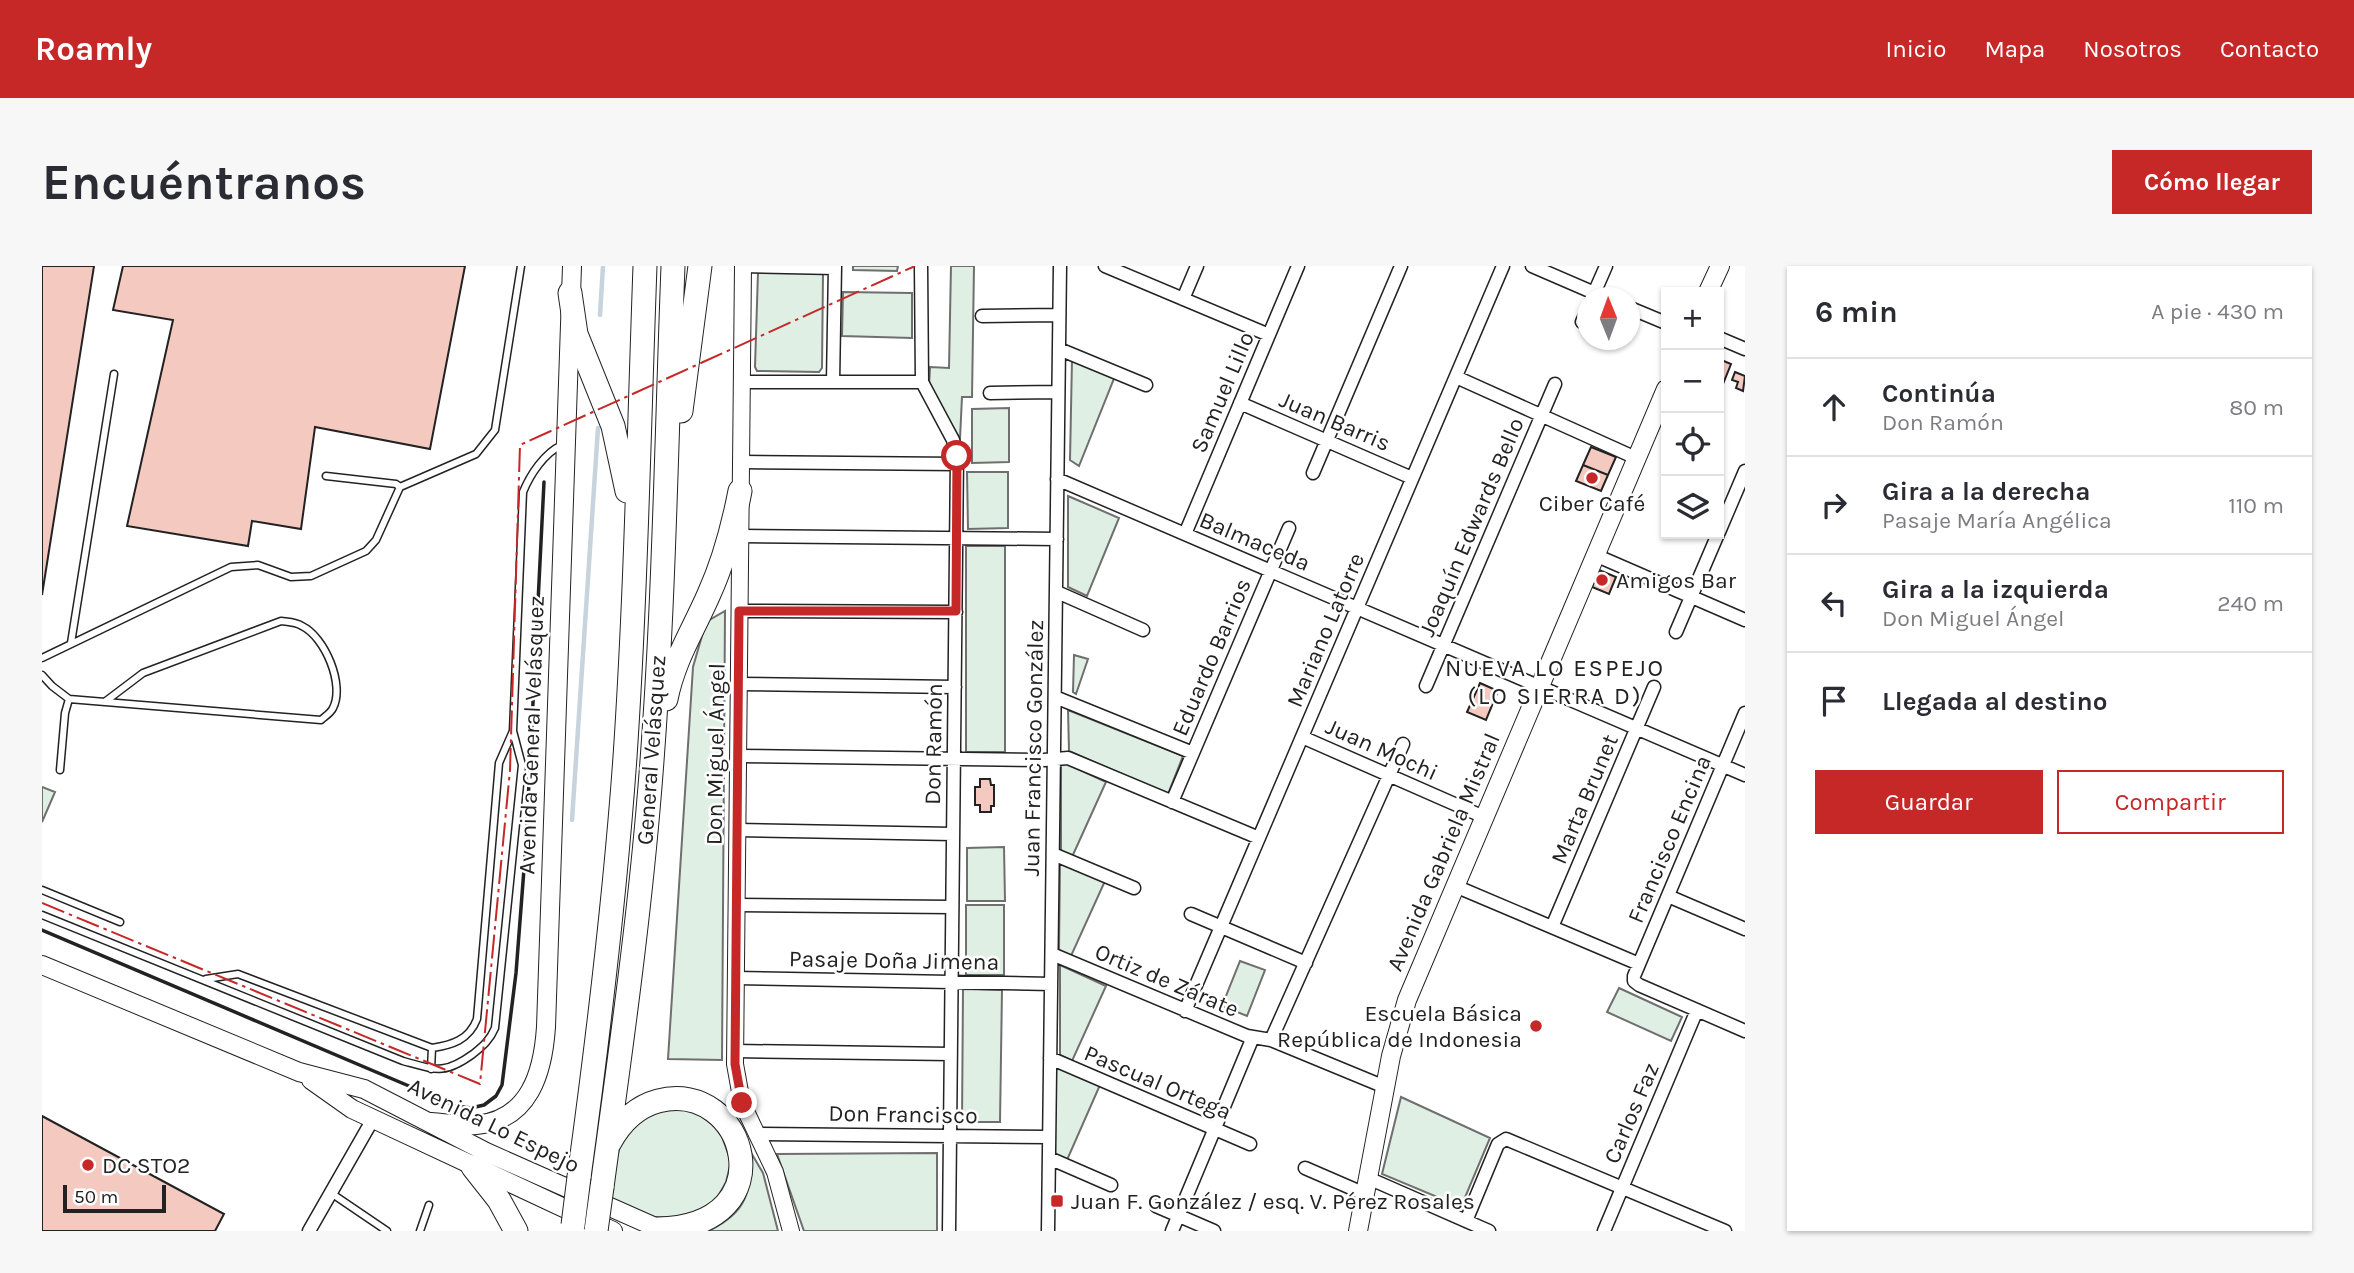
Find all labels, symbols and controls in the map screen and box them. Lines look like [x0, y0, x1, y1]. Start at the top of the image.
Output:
text: Roamly [35, 30, 152, 68]
text: Inicio [1885, 35, 1946, 63]
text: Mapa [1984, 35, 2045, 63]
text: Nosotros [2083, 35, 2182, 63]
text: Contacto [2220, 35, 2319, 63]
button: Cómo llegar [2112, 150, 2312, 214]
text: Encuéntranos [42, 154, 366, 211]
north arrow [1577, 287, 1640, 350]
map controls [1661, 287, 1724, 539]
button: + [1661, 287, 1724, 350]
text: 6 min [1815, 294, 1898, 330]
text: A pie · 430 m [2151, 298, 2284, 325]
street label: Samuel Lillo [1185, 328, 1260, 457]
button: − [1661, 350, 1724, 413]
text: Continúa [1882, 378, 1996, 409]
street label: Juan Barris [1275, 386, 1394, 457]
icon: ahead [1815, 388, 1853, 426]
text: 80 m [2229, 394, 2284, 421]
text: Don Ramón [1882, 409, 2004, 436]
button: locate [1661, 413, 1724, 476]
street label: Joaquín Edwards Bello [1413, 414, 1530, 641]
route start [941, 440, 972, 471]
marker: Ciber Café [1584, 470, 1600, 486]
button: layers [1661, 476, 1724, 539]
text: Gira a la derecha [1882, 476, 2091, 507]
icon: right [1815, 486, 1853, 524]
place label: Ciber Café [1539, 490, 1645, 517]
text: 110 m [2228, 492, 2284, 519]
street label: Balmaceda [1195, 506, 1314, 577]
text: Pasaje María Angélica [1882, 507, 2112, 534]
street label: Mariano Latorre [1281, 549, 1370, 711]
place label: Amigos Bar [1616, 567, 1737, 594]
marker: Amigos Bar [1594, 572, 1610, 588]
street label: Eduardo Barrios [1166, 574, 1257, 740]
text: Gira a la izquierda [1882, 574, 2109, 605]
icon: left [1815, 584, 1853, 622]
text: 240 m [2217, 590, 2284, 617]
street label: Avenida General Velásquez [513, 595, 550, 875]
text: Don Miguel Ángel [1882, 605, 2064, 632]
street label: Juan Francisco González [1018, 619, 1049, 877]
street label: General Velásquez [631, 654, 672, 846]
district label: NUEVA LO ESPEJO (LO SIERRA D) [1445, 654, 1665, 710]
street label: Don Miguel Ángel [700, 663, 731, 845]
icon: arrive [1815, 682, 1853, 720]
street label: Don Ramón [919, 683, 948, 805]
text: Llegada al destino [1882, 686, 2108, 717]
street label: Juan Mochi [1322, 713, 1442, 786]
street label: Avenida Gabriela Mistral [1381, 729, 1506, 975]
street label: Marta Brunet [1545, 730, 1624, 868]
street label: Francisco Encina [1622, 751, 1717, 927]
button: Guardar [1815, 770, 2043, 834]
button: Compartir [2057, 770, 2284, 834]
street label: Ortiz de Zárate [1091, 938, 1243, 1023]
street label: Pasaje Doña Jimena [789, 945, 999, 976]
place label: Escuela Básica República de Indonesia [1277, 1000, 1522, 1053]
marker: Escuela Básica República de Indonesia [1528, 1018, 1544, 1034]
street label: Pascual Ortega [1080, 1039, 1235, 1126]
street label: Carlos Faz [1598, 1059, 1665, 1168]
street label: Avenida Lo Espejo [404, 1072, 584, 1179]
route end [726, 1087, 757, 1118]
street label: Don Francisco [828, 1100, 978, 1129]
place label: DC STO2 [102, 1152, 190, 1179]
marker: DC STO2 [80, 1157, 96, 1173]
scale bar [63, 1182, 166, 1214]
text: 50 m [74, 1186, 118, 1208]
place label: Juan F. González / esq. V. Pérez Rosales [1071, 1188, 1475, 1215]
marker: Juan F. González / esq. V. Pérez Rosales [1049, 1193, 1065, 1209]

